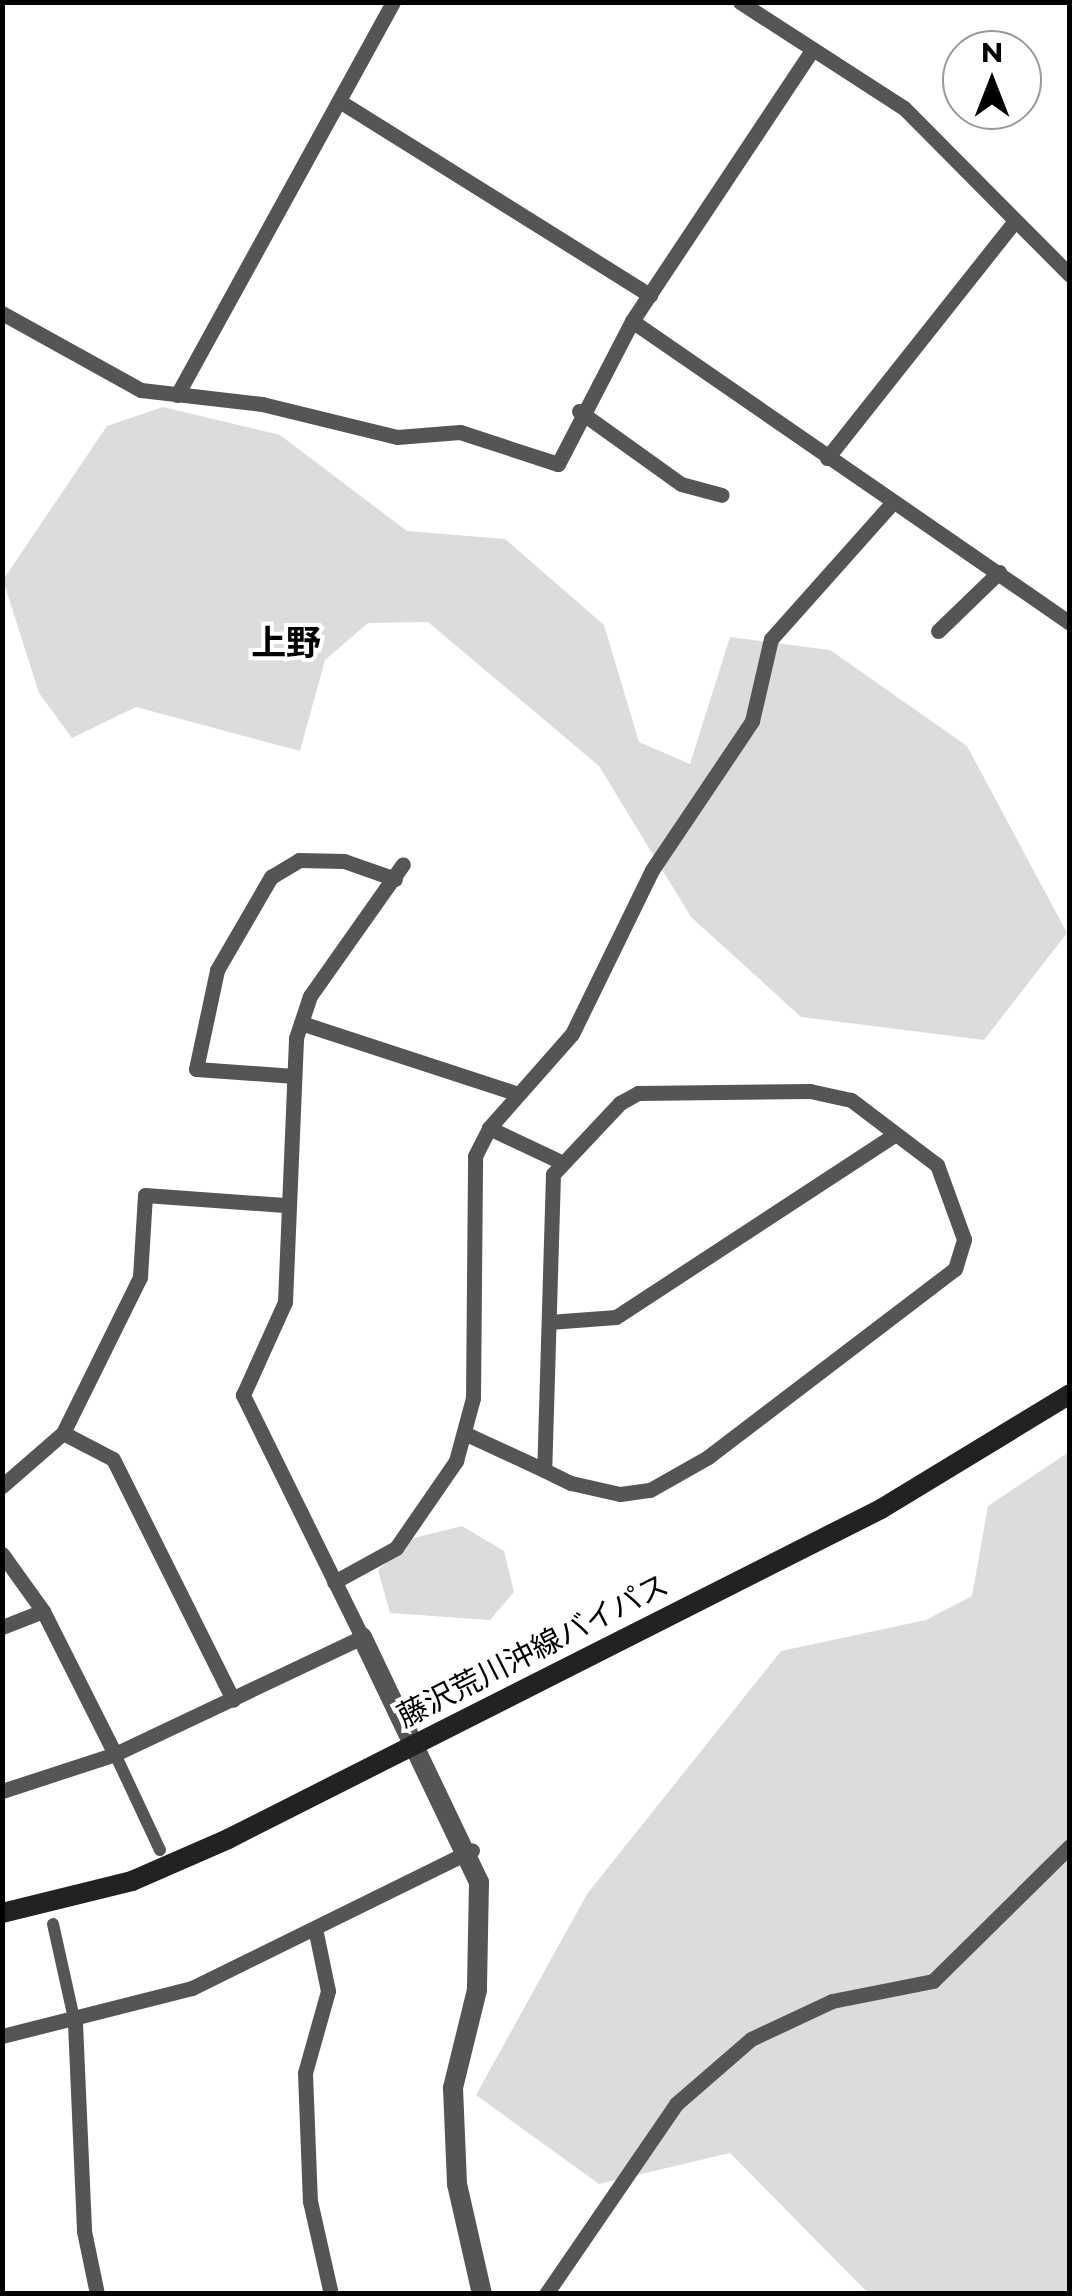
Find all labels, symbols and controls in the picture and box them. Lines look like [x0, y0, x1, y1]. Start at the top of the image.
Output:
north arrow [942, 30, 1042, 130]
text: N [981, 35, 1003, 69]
district label: 上野 [251, 622, 321, 664]
street label: 藤沢荒川沖線バイパス [391, 1567, 675, 1735]

